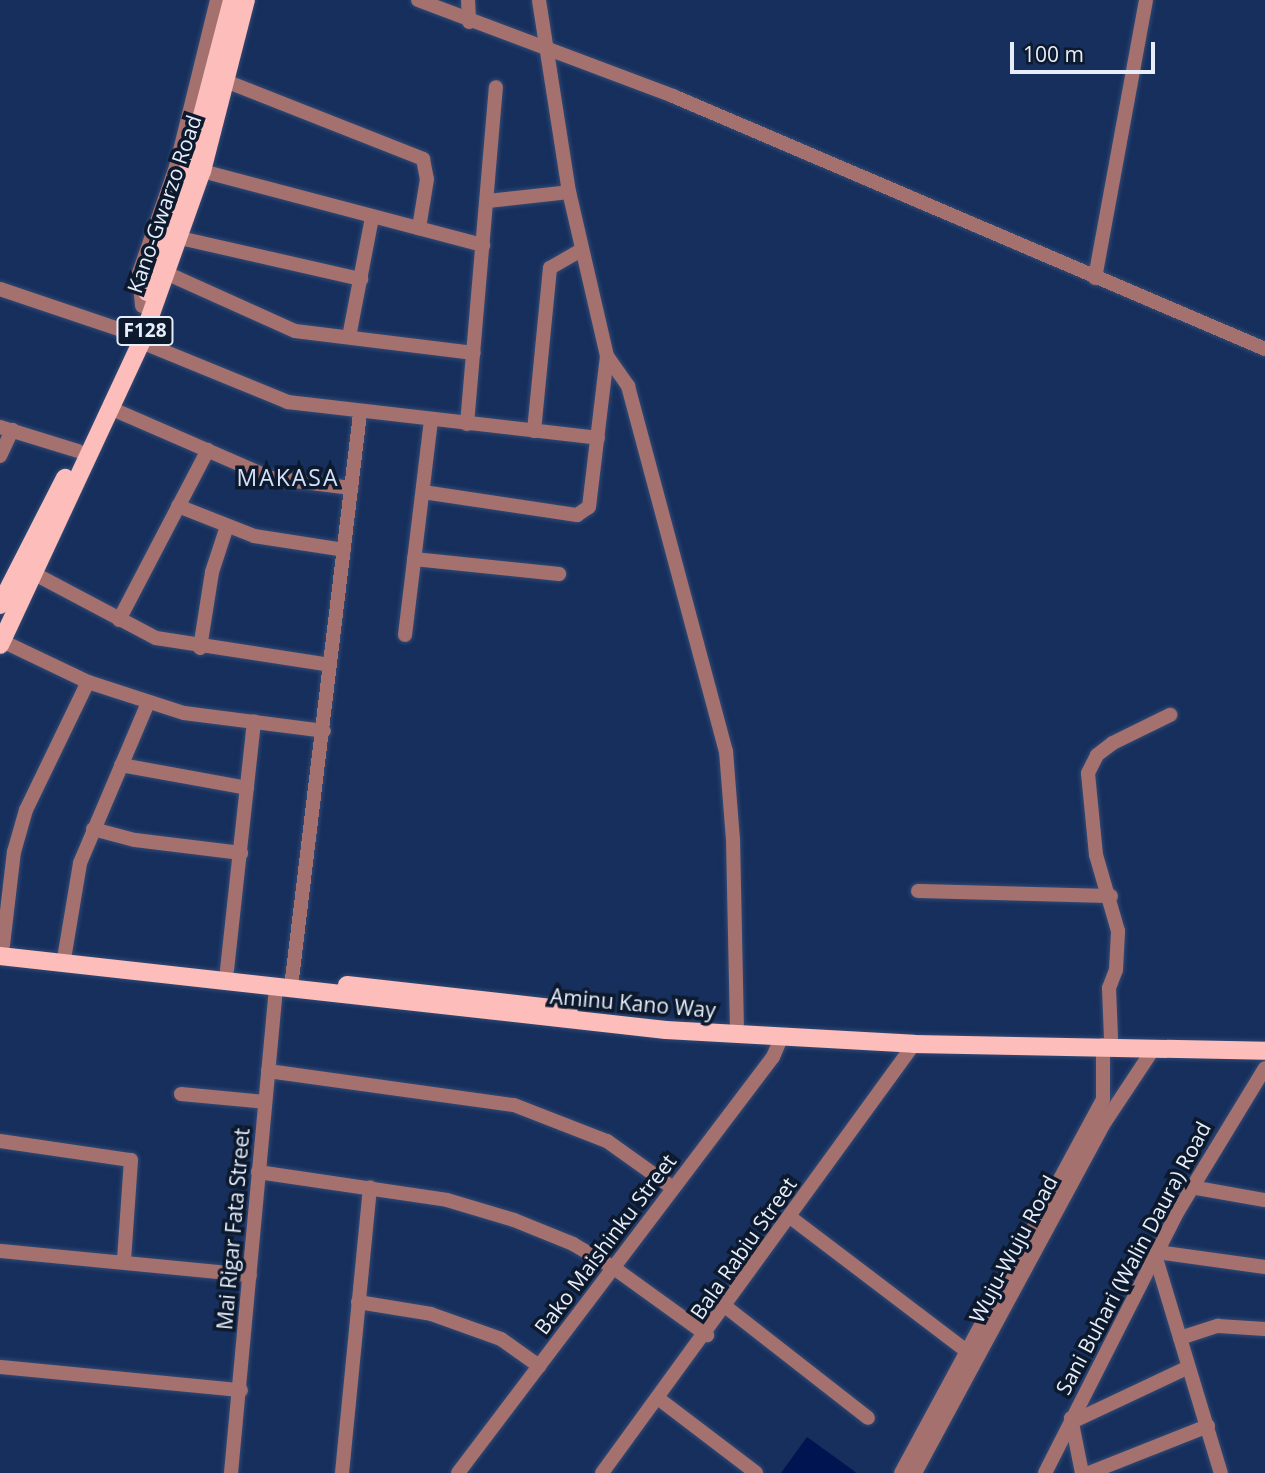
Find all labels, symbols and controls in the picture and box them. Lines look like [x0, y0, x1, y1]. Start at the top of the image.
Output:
scale bar [1013, 28, 1158, 72]
text: 100 m [1023, 40, 1084, 68]
street label: Kano-Gwarzo Road [122, 112, 206, 296]
road number: F128 [115, 316, 175, 346]
district label: MAKASA [237, 463, 339, 491]
street label: Aminu Kano Way [549, 983, 717, 1023]
street label: Sani Buhari (Walin Daura) Road [1050, 1117, 1216, 1399]
street label: Mai Rigar Fata Street [212, 1127, 254, 1331]
street label: Bako Maishinku Street [529, 1149, 681, 1339]
street label: Wuju-Wuju Road [964, 1171, 1062, 1327]
street label: Bala Rabiu Street [685, 1172, 801, 1324]

